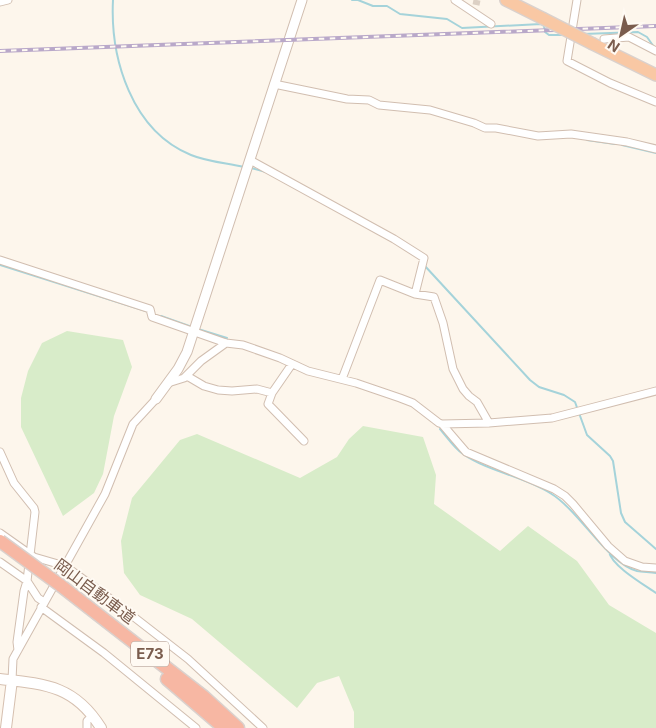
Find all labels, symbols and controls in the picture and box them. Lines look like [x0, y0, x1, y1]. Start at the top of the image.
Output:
north arrow [596, 10, 646, 60]
text: N [604, 36, 623, 56]
street label: 岡山自動車道 [51, 554, 139, 628]
road number: E73 [131, 642, 169, 666]

